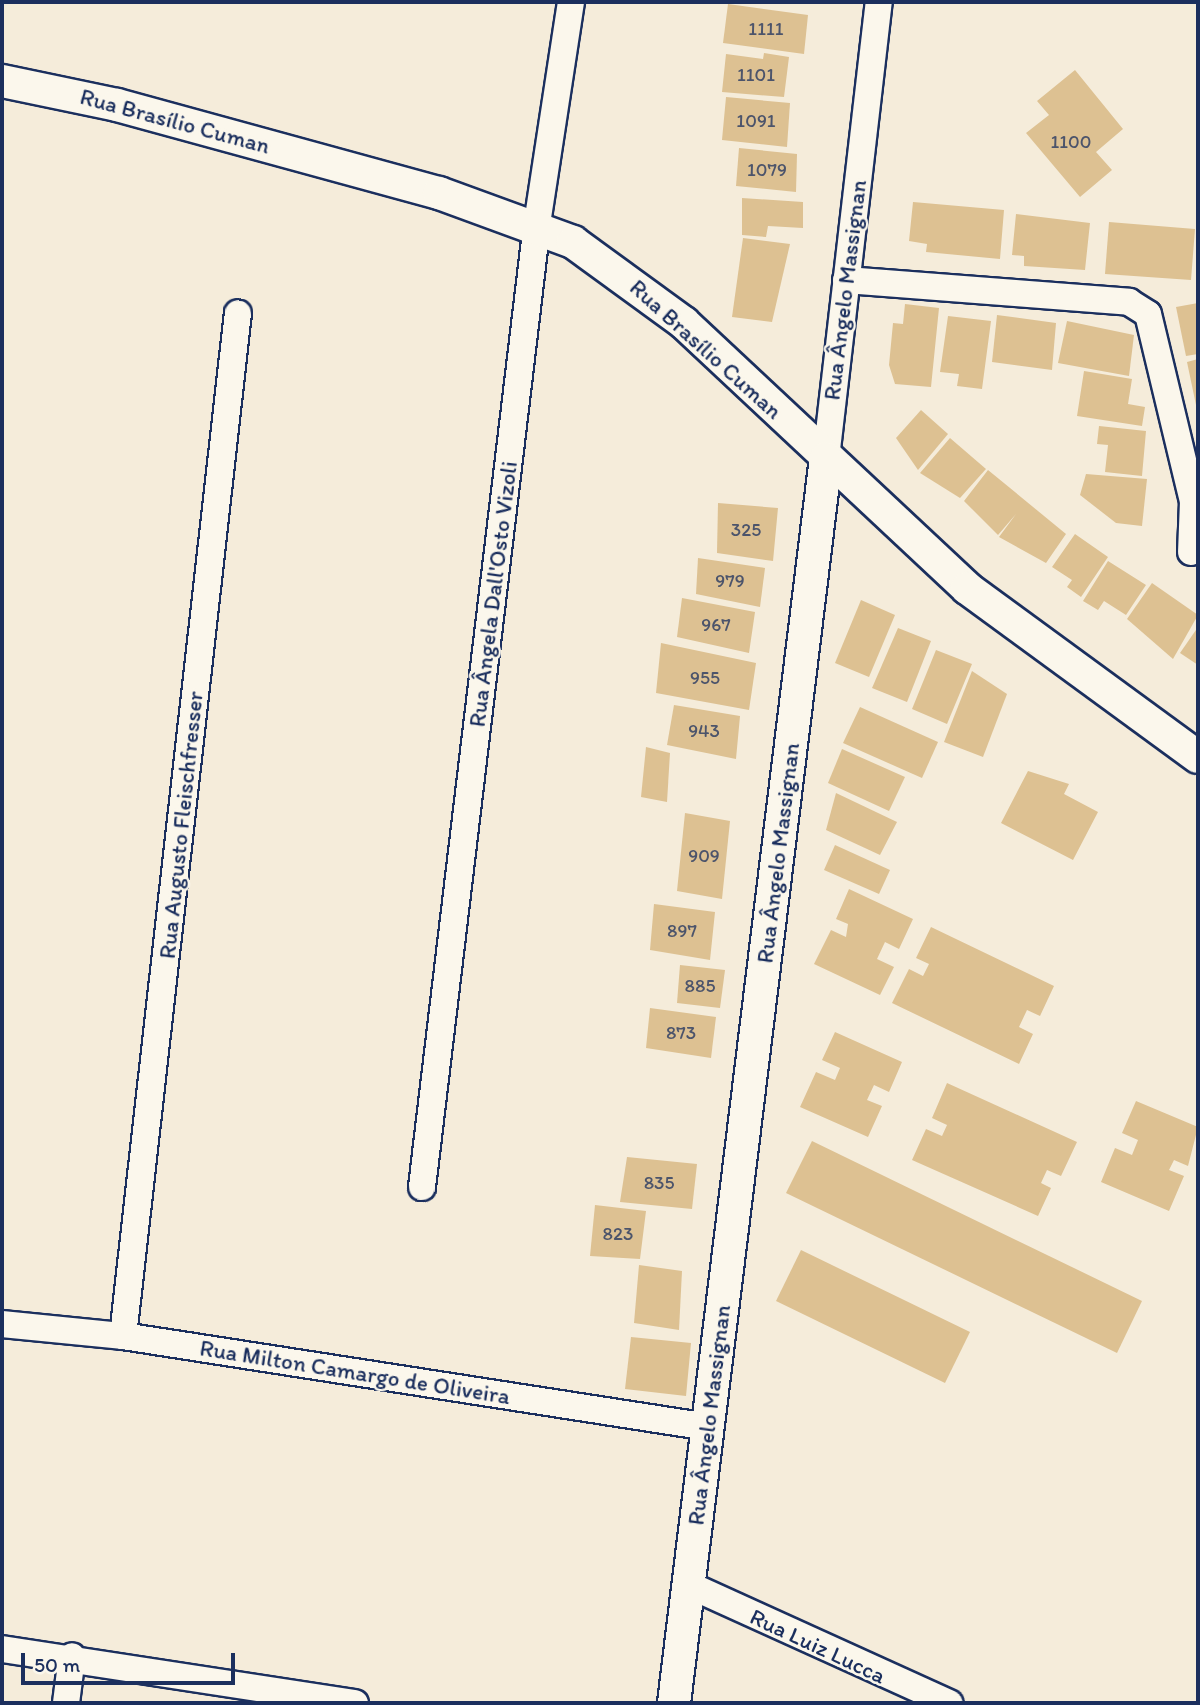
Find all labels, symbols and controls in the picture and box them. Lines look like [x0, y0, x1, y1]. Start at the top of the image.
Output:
house number: 1111 [748, 18, 784, 40]
house number: 1101 [737, 64, 775, 86]
street label: Rua Brasílio Cuman [77, 82, 273, 160]
house number: 1091 [736, 110, 776, 132]
house number: 1100 [1050, 131, 1092, 153]
house number: 1079 [747, 159, 787, 181]
street label: Rua Ângelo Massignan [818, 178, 872, 402]
street label: Rua Brasílio Cuman [624, 274, 788, 424]
street label: Rua Ângela Dall'Osto Vizoli [463, 459, 523, 729]
house number: 325 [731, 519, 761, 541]
house number: 979 [715, 570, 745, 592]
house number: 967 [701, 614, 731, 636]
house number: 955 [690, 667, 720, 689]
street label: Rua Augusto Fleischfresser [153, 690, 209, 960]
house number: 943 [688, 720, 720, 742]
street label: Rua Ângelo Massignan [751, 741, 805, 965]
house number: 909 [688, 845, 720, 867]
house number: 897 [667, 920, 697, 942]
house number: 885 [685, 975, 715, 997]
house number: 873 [666, 1022, 696, 1044]
house number: 835 [644, 1172, 674, 1194]
house number: 823 [603, 1223, 633, 1245]
street label: Rua Ângelo Massignan [682, 1303, 736, 1527]
street label: Rua Milton Camargo de Oliveira [198, 1334, 512, 1410]
street label: Rua Luiz Lucca [746, 1603, 890, 1689]
scale bar [24, 1638, 238, 1682]
text: 50 m [34, 1652, 80, 1677]

